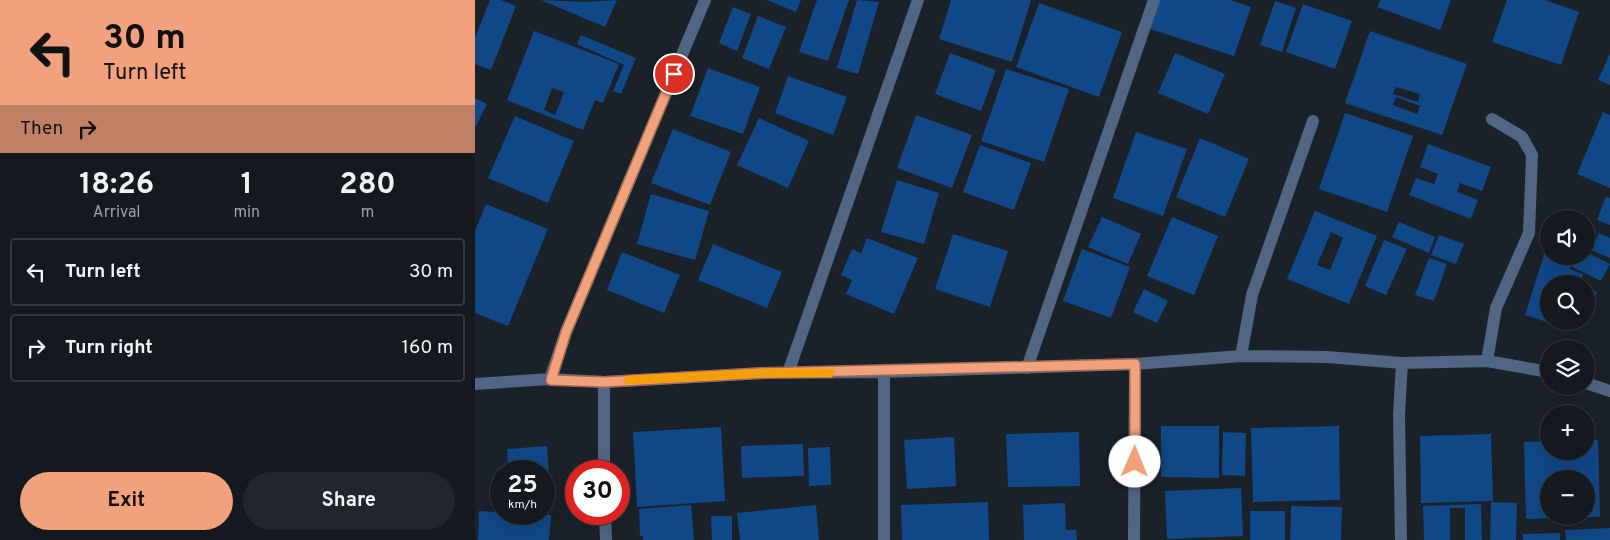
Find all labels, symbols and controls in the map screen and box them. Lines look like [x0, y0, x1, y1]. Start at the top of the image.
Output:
text: 30 m [103, 17, 186, 61]
icon: left [20, 20, 85, 85]
pin [653, 53, 695, 95]
text: Turn left [103, 60, 186, 87]
icon: arrive [660, 60, 688, 88]
icon: right [73, 115, 101, 143]
text: Then [20, 117, 63, 141]
text: 18:26 [79, 167, 154, 204]
text: 1 [241, 167, 253, 204]
text: 280 [339, 167, 396, 204]
text: Arrival [93, 203, 141, 223]
text: min [233, 203, 260, 223]
text: m [361, 203, 374, 223]
map controls [1540, 210, 1595, 525]
button: sound [1540, 210, 1595, 265]
icon: left [22, 258, 50, 286]
text: Turn left [65, 260, 141, 284]
text: 30 m [409, 260, 453, 284]
button: search [1540, 275, 1595, 330]
icon: right [22, 334, 50, 362]
text: Turn right [65, 336, 153, 360]
text: 160 m [402, 336, 453, 360]
button: layers [1540, 340, 1595, 395]
button: + [1540, 405, 1595, 460]
position arrow [1108, 435, 1160, 487]
speed limit sign: 30 [565, 460, 630, 525]
text: 25 [507, 470, 538, 502]
button: − [1540, 470, 1595, 525]
button: Exit [20, 472, 233, 530]
button: Share [243, 472, 455, 530]
text: km/h [508, 497, 537, 513]

